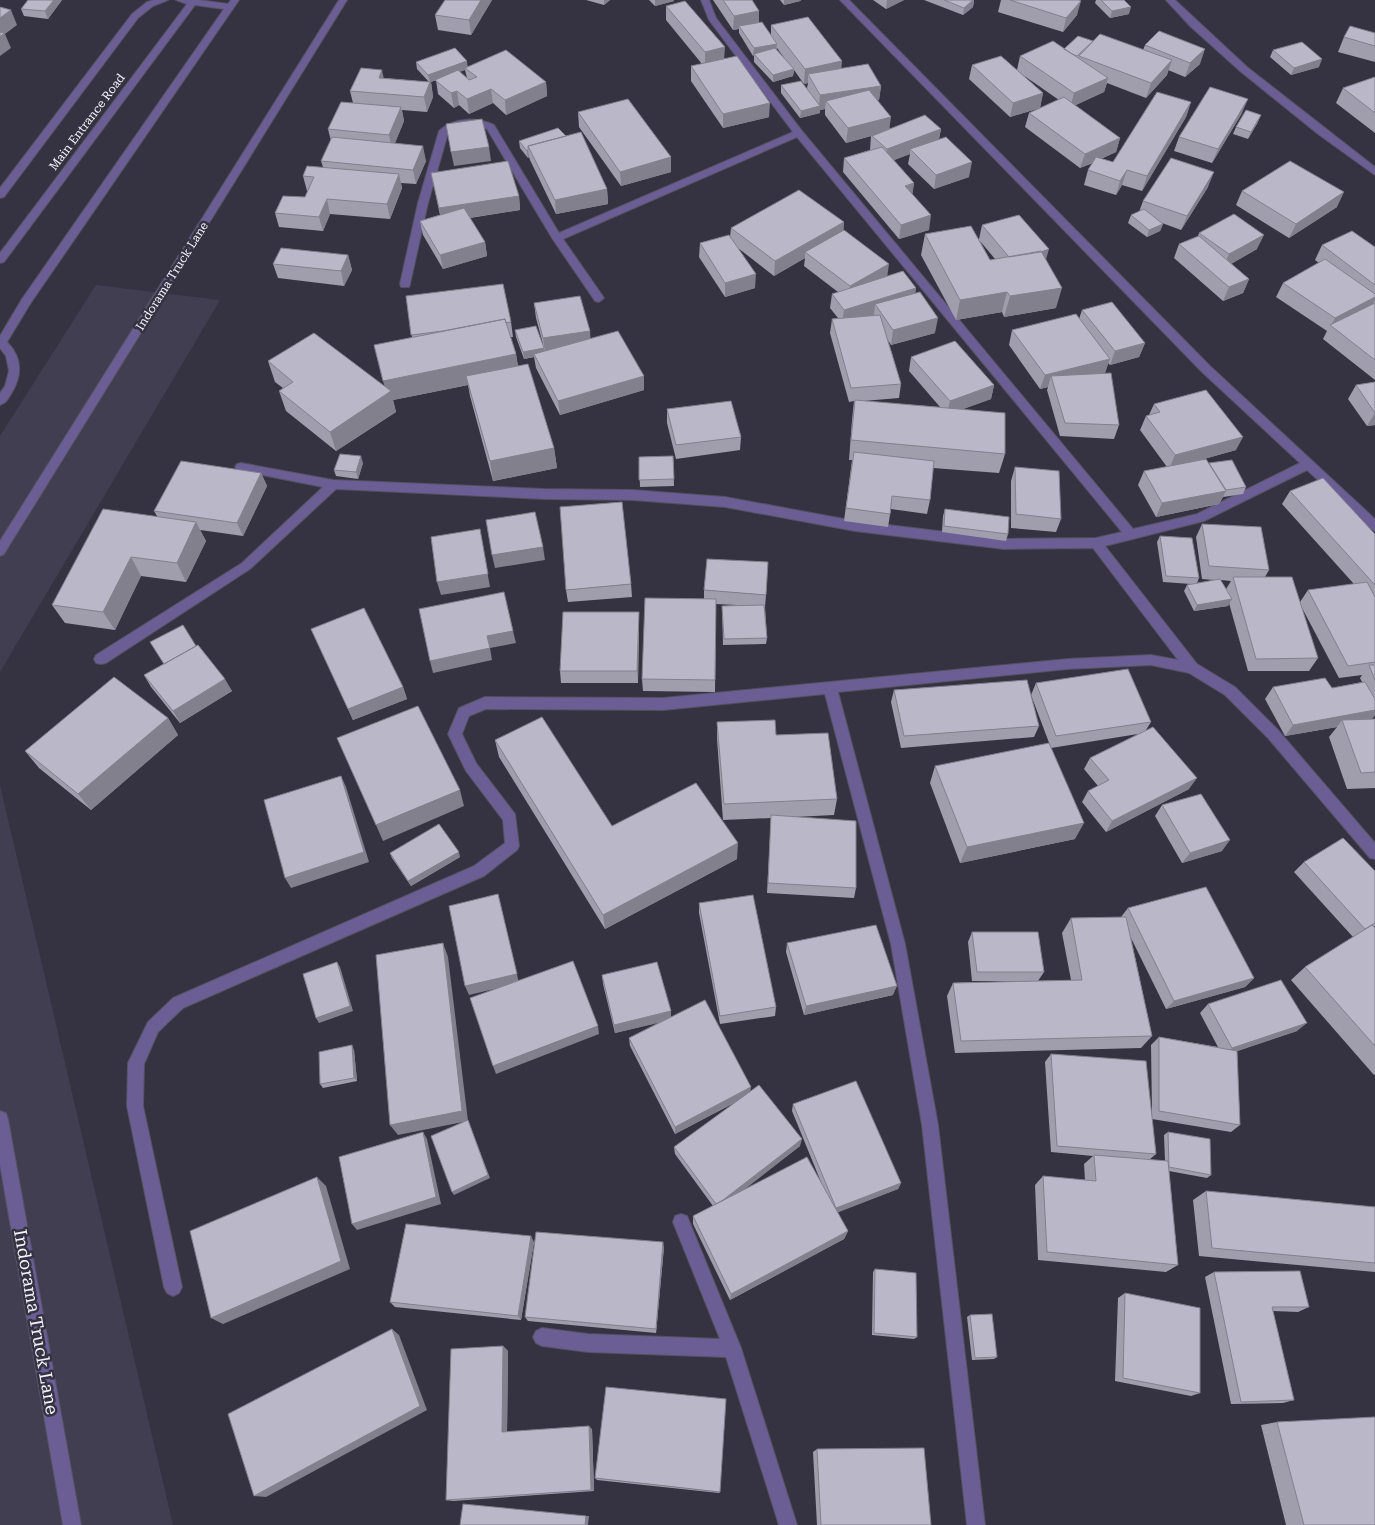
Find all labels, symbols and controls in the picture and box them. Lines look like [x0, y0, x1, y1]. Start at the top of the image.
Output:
street label: Main Entrance Road [46, 71, 128, 173]
street label: Indorama Truck Lane [133, 219, 211, 333]
street label: Indorama Truck Lane [10, 1228, 63, 1416]

